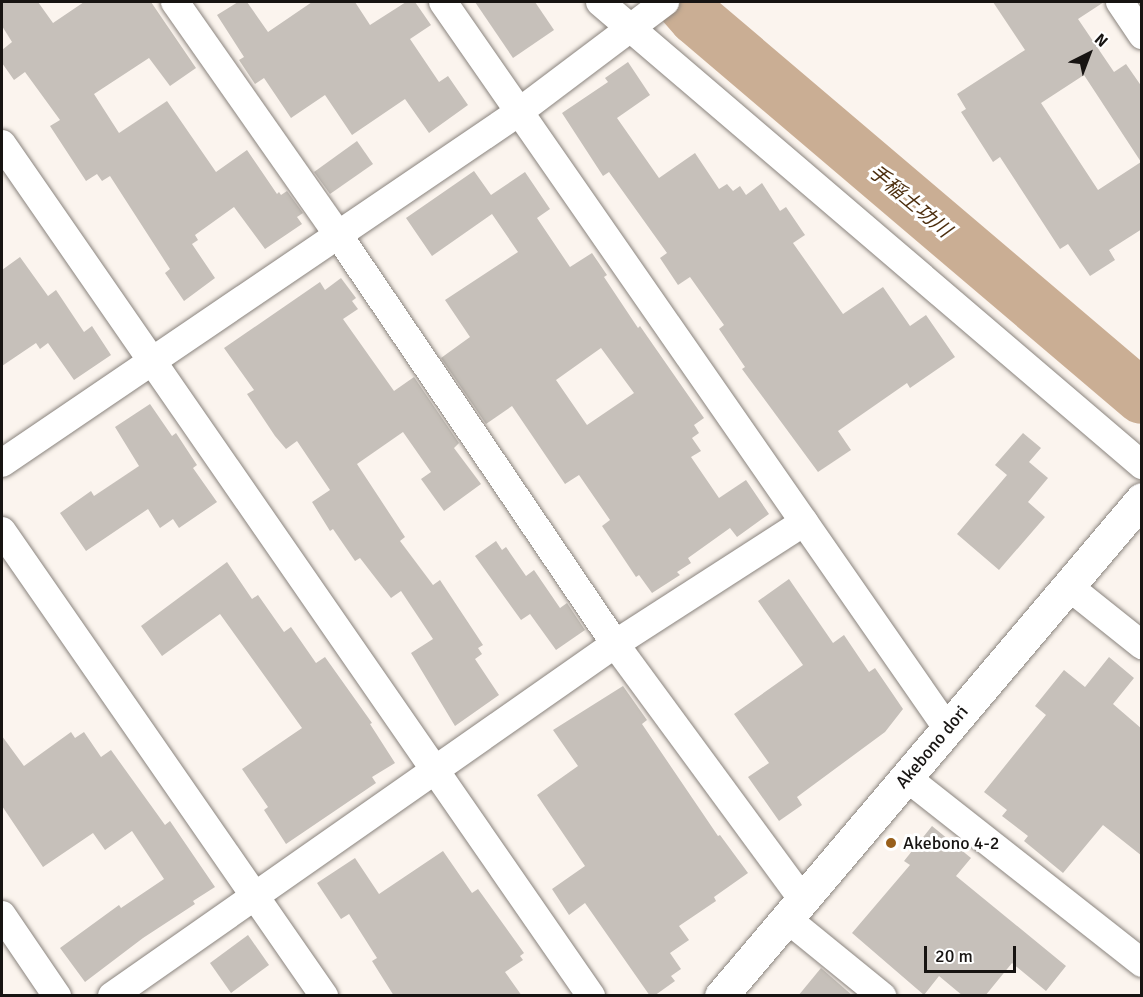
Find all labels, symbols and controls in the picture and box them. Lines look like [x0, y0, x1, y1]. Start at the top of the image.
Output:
north arrow [1059, 24, 1119, 84]
text: N [1090, 29, 1112, 52]
water label: 手稲土功川 [864, 160, 956, 242]
street label: Akebono dori [891, 701, 973, 793]
place label: Akebono 4-2 [903, 832, 999, 854]
marker: Akebono 4-2 [884, 836, 898, 850]
scale bar [927, 934, 1018, 972]
text: 20 m [935, 945, 973, 967]

